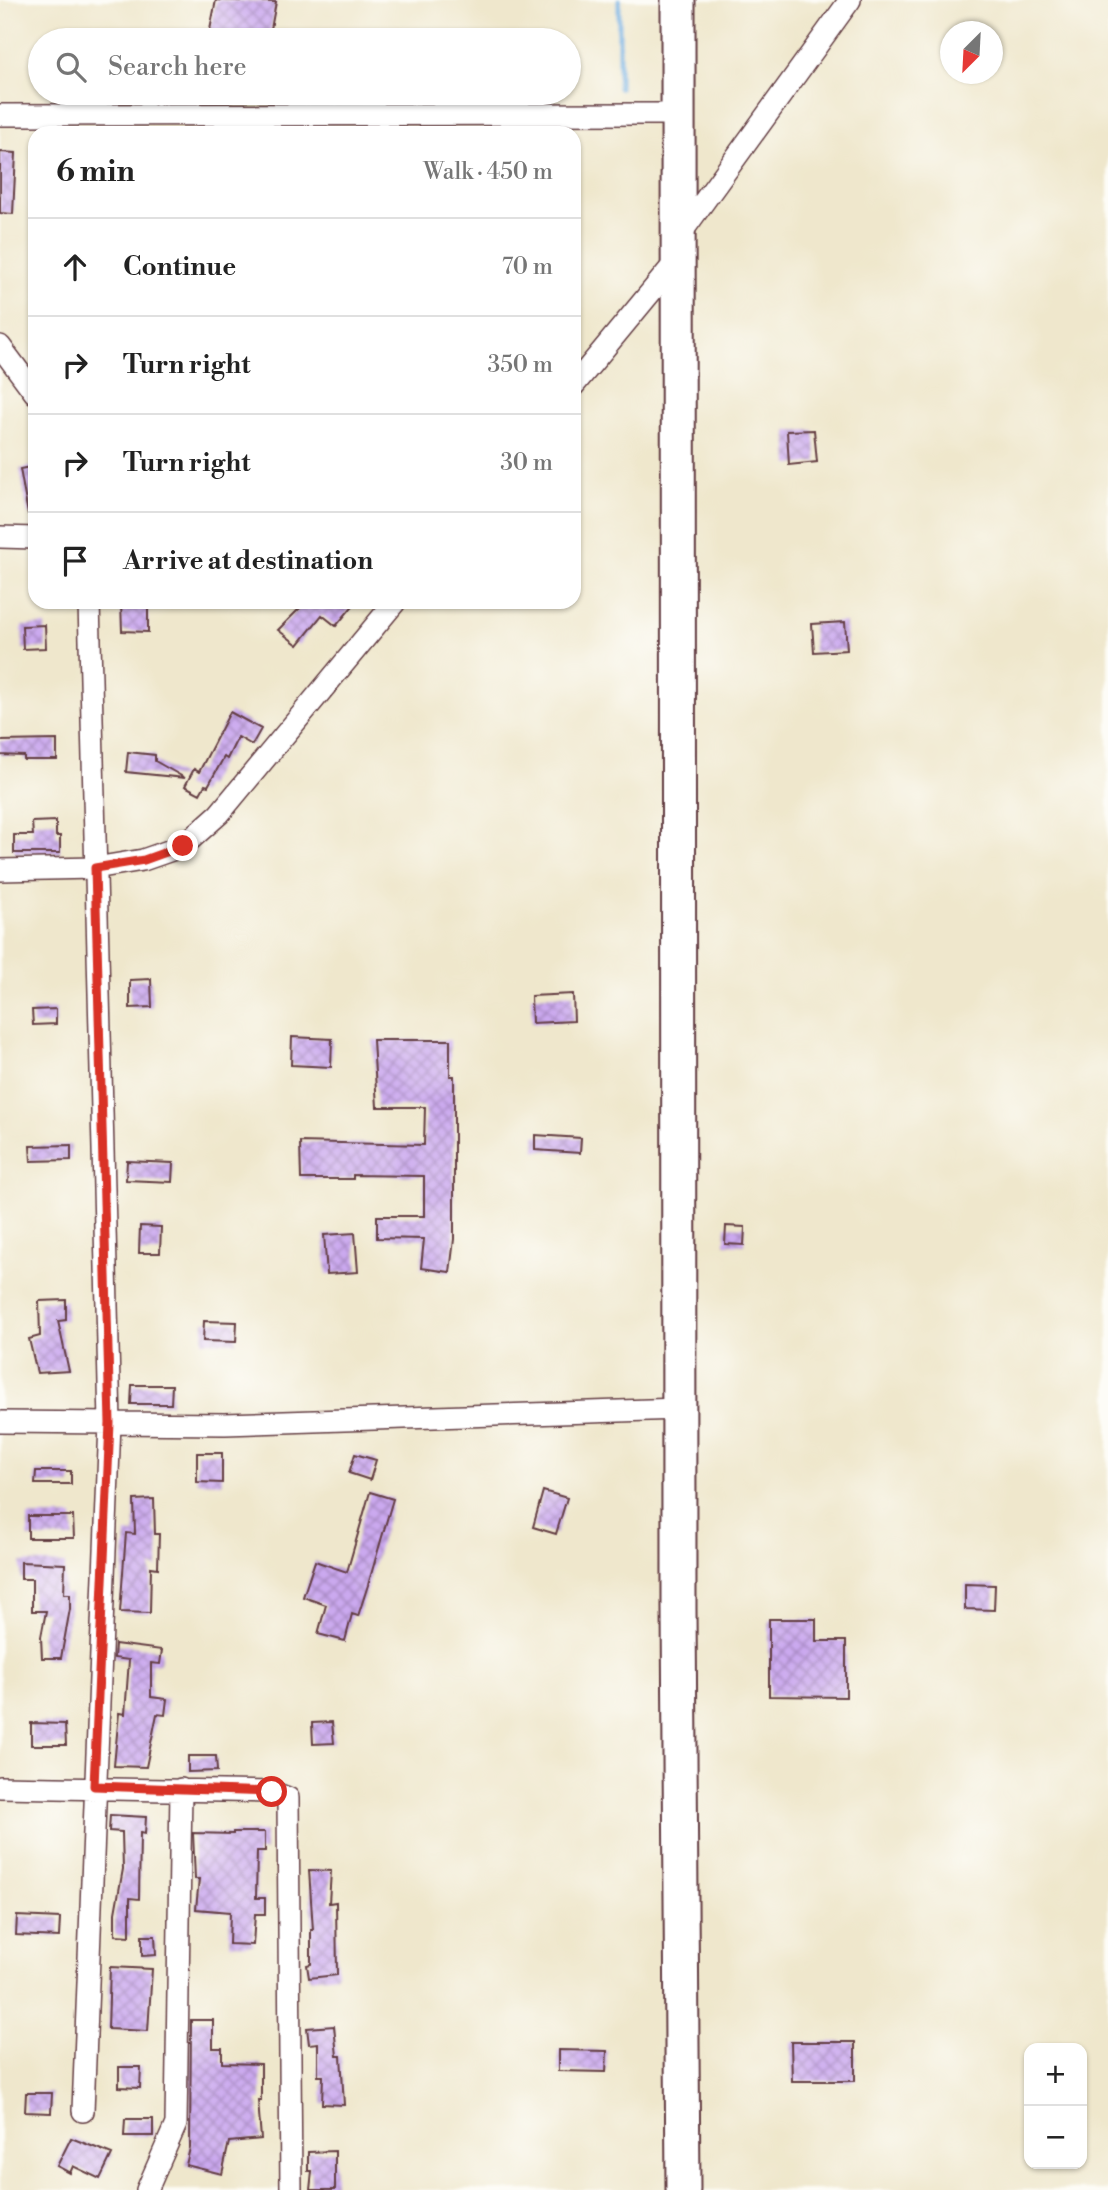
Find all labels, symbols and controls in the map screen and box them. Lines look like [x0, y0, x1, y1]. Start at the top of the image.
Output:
north arrow [940, 21, 1003, 84]
search box [28, 28, 581, 105]
icon: search [52, 48, 90, 86]
text: Search here [108, 51, 247, 83]
text: 6 min [56, 153, 135, 191]
text: Walk · 450 m [423, 158, 553, 186]
icon: ahead [56, 248, 94, 286]
text: Continue [123, 251, 236, 283]
text: 70 m [502, 253, 553, 281]
icon: right [56, 346, 94, 384]
text: Turn right [123, 349, 251, 381]
text: 350 m [487, 351, 553, 379]
icon: right [56, 444, 94, 482]
text: Turn right [123, 447, 251, 479]
text: 30 m [500, 449, 553, 477]
icon: arrive [56, 542, 94, 580]
text: Arrive at destination [123, 545, 373, 577]
route end [167, 830, 198, 861]
route start [256, 1776, 287, 1807]
map controls [1024, 2043, 1087, 2169]
button: + [1024, 2043, 1087, 2106]
button: − [1024, 2106, 1087, 2169]

